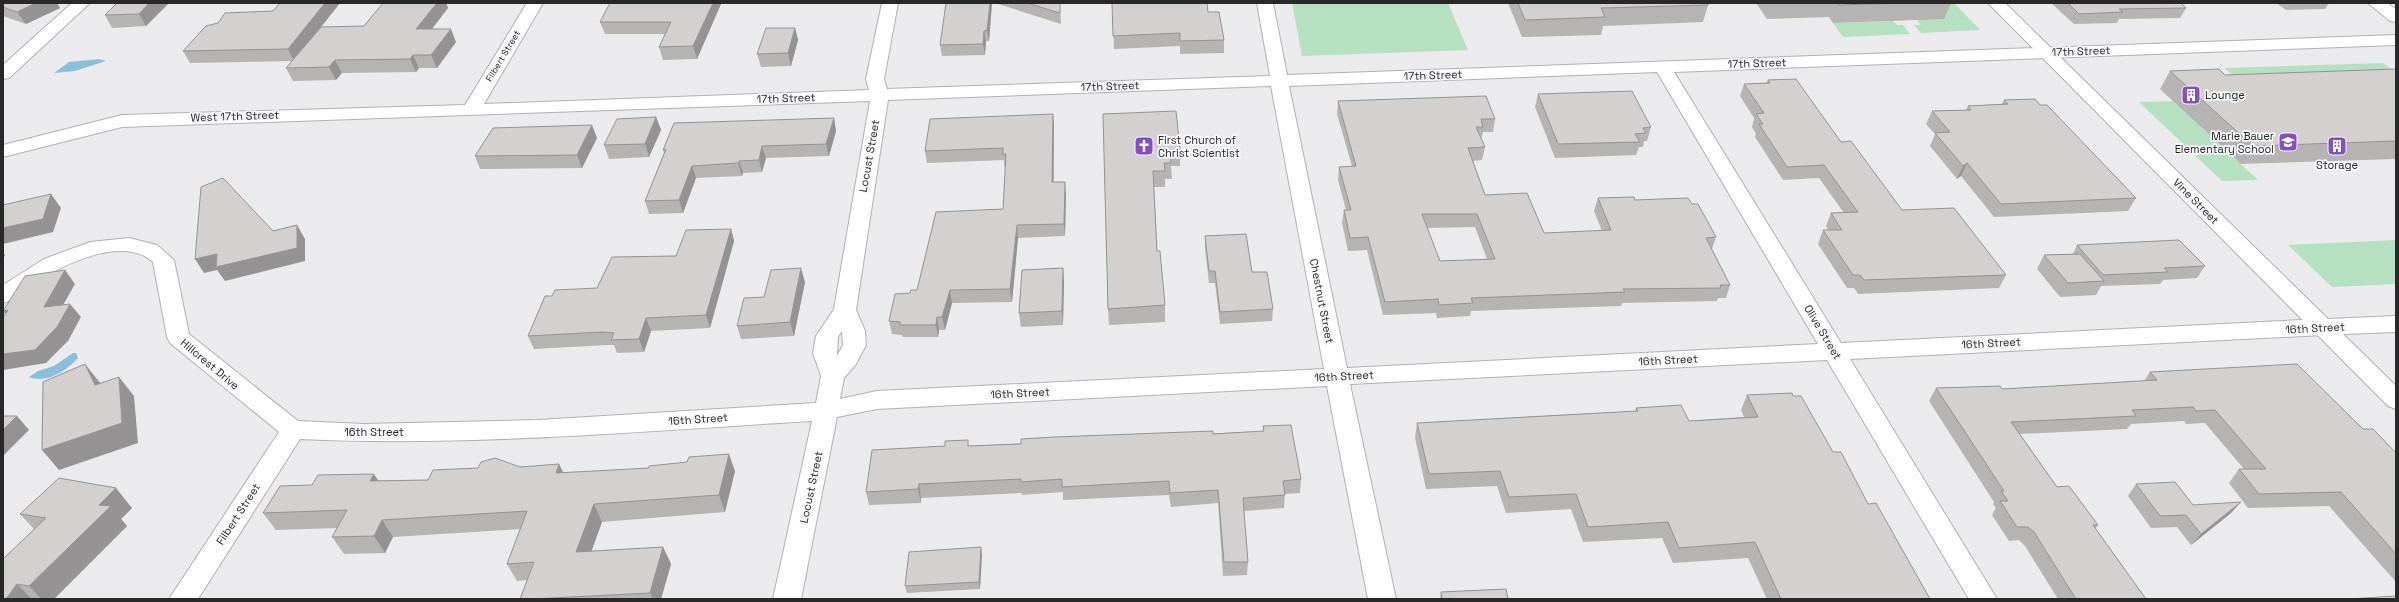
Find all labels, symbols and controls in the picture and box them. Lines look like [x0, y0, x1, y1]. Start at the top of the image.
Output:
street label: Filbert Street [483, 28, 523, 84]
street label: 17th Street [2051, 43, 2111, 59]
street label: 17th Street [1727, 55, 1787, 71]
street label: 17th Street [1403, 67, 1463, 83]
street label: 17th Street [1080, 78, 1140, 94]
building icon: Lounge [2180, 84, 2202, 106]
place label: Lounge [2205, 88, 2245, 102]
street label: 17th Street [756, 90, 816, 106]
street label: West 17th Street [190, 107, 280, 125]
street label: Locust Street [856, 119, 882, 193]
place label: Marie Bauer Elementary School [2175, 129, 2274, 156]
school or university icon: Marie Bauer Elementary School [2277, 131, 2299, 153]
place label: First Church of Christ Scientist [1158, 133, 1240, 160]
church icon: First Church of Christ Scientist [1133, 135, 1155, 157]
building icon: Storage [2326, 135, 2348, 157]
place label: Storage [2316, 158, 2358, 172]
street label: Vine Street [2170, 175, 2222, 227]
street label: Chestnut Street [1307, 257, 1337, 345]
street label: Olive Street [1801, 302, 1845, 362]
street label: 16th Street [2285, 319, 2345, 337]
street label: 16th Street [1961, 334, 2021, 352]
street label: Hillcrest Drive [178, 335, 242, 393]
street label: 16th Street [1638, 351, 1698, 369]
street label: 16th Street [1314, 367, 1374, 385]
street label: 16th Street [990, 384, 1050, 402]
street label: 16th Street [668, 410, 728, 428]
street label: 16th Street [344, 425, 404, 439]
street label: Locust Street [797, 450, 825, 524]
street label: Filbert Street [213, 481, 263, 547]

